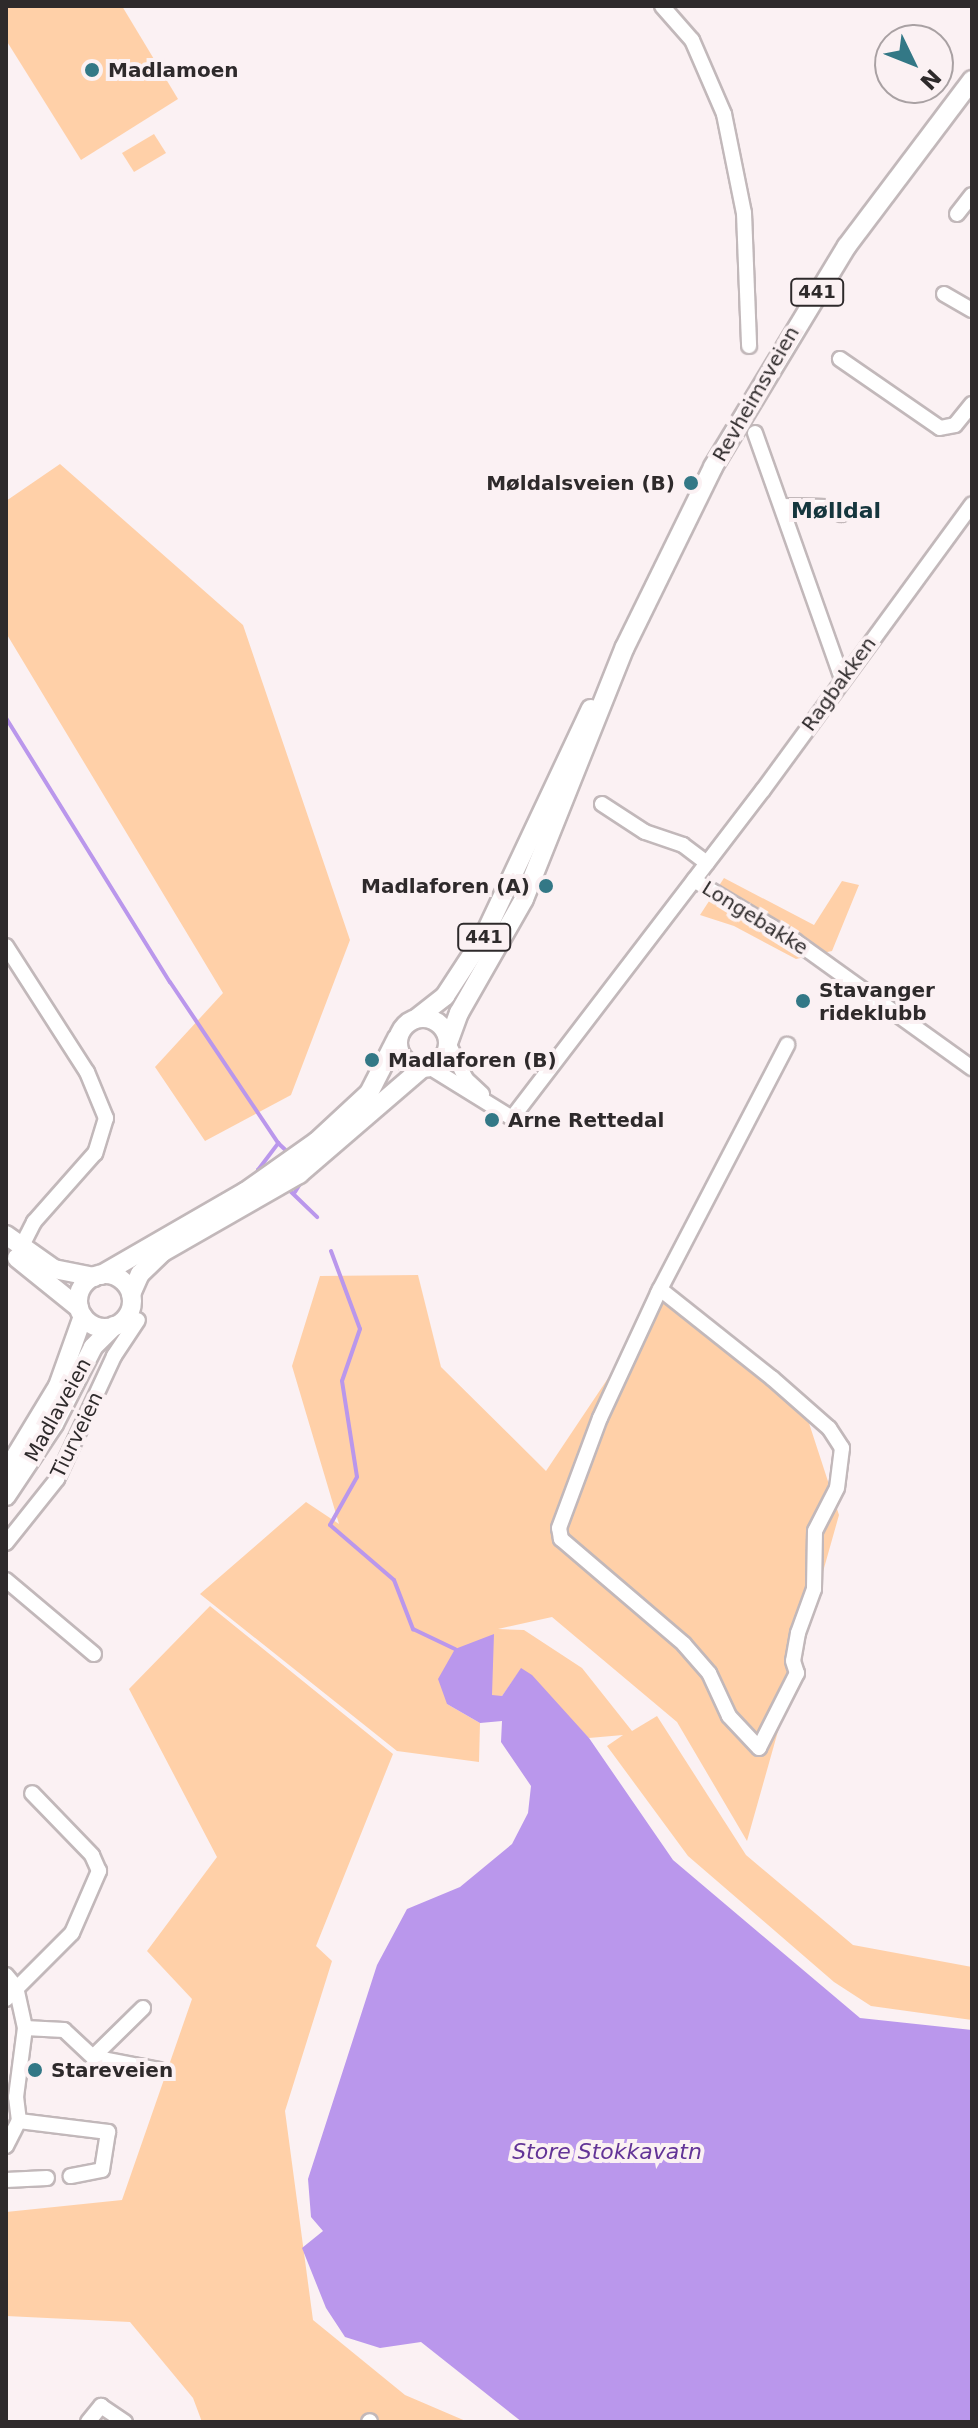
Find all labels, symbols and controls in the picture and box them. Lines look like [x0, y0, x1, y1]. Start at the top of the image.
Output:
north arrow [874, 24, 954, 104]
place label: Madlamoen [108, 58, 238, 82]
marker: Madlamoen [83, 61, 101, 79]
text: N [915, 64, 946, 95]
road number: 441 [789, 278, 845, 306]
street label: Revheimsveien [708, 322, 804, 466]
place label: Møldalsveien (B) [486, 471, 675, 495]
marker: Møldalsveien (B) [682, 474, 700, 492]
district label: Mølldal [791, 498, 881, 524]
street label: Ragbakken [797, 632, 881, 736]
place label: Madlaforen (A) [361, 874, 530, 898]
street label: Longebakke [698, 876, 812, 960]
marker: Madlaforen (A) [537, 877, 555, 895]
road number: 441 [456, 923, 512, 951]
place label: Stavanger rideklubb [819, 978, 935, 1025]
marker: Stavanger rideklubb [794, 992, 812, 1010]
place label: Madlaforen (B) [388, 1048, 557, 1072]
marker: Madlaforen (B) [363, 1051, 381, 1069]
place label: Arne Rettedal [508, 1108, 664, 1132]
marker: Arne Rettedal [483, 1111, 501, 1129]
street label: Madlaveien [20, 1354, 96, 1466]
street label: Tiurveien [46, 1388, 108, 1482]
place label: Stareveien [51, 2058, 173, 2082]
marker: Stareveien [26, 2061, 44, 2079]
water label: Store Stokkavatn [512, 2139, 702, 2165]

